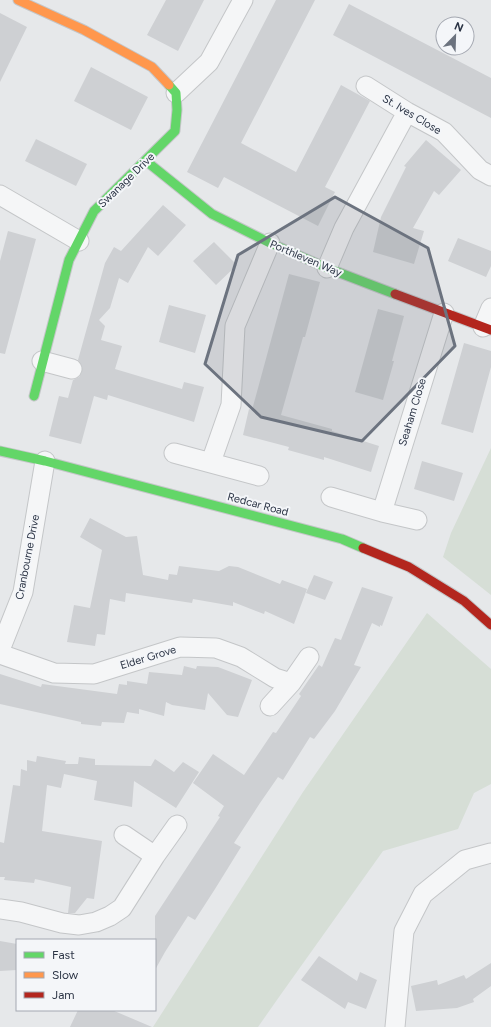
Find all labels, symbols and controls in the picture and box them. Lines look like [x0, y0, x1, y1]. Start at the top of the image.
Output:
north arrow [435, 16, 475, 56]
text: N [452, 20, 465, 35]
street label: St. Ives Close [380, 92, 443, 137]
street label: Swanage Drive [95, 150, 157, 210]
street label: Porthleven Way [268, 237, 344, 280]
street label: Seaham Close [396, 377, 429, 448]
street label: Redcar Road [226, 490, 290, 519]
street label: Cranbourne Drive [13, 513, 42, 601]
street label: Elder Grove [119, 643, 178, 672]
legend [16, 939, 156, 1011]
text: Fast [52, 948, 75, 962]
text: Slow [52, 968, 79, 982]
text: Jam [52, 988, 75, 1002]

